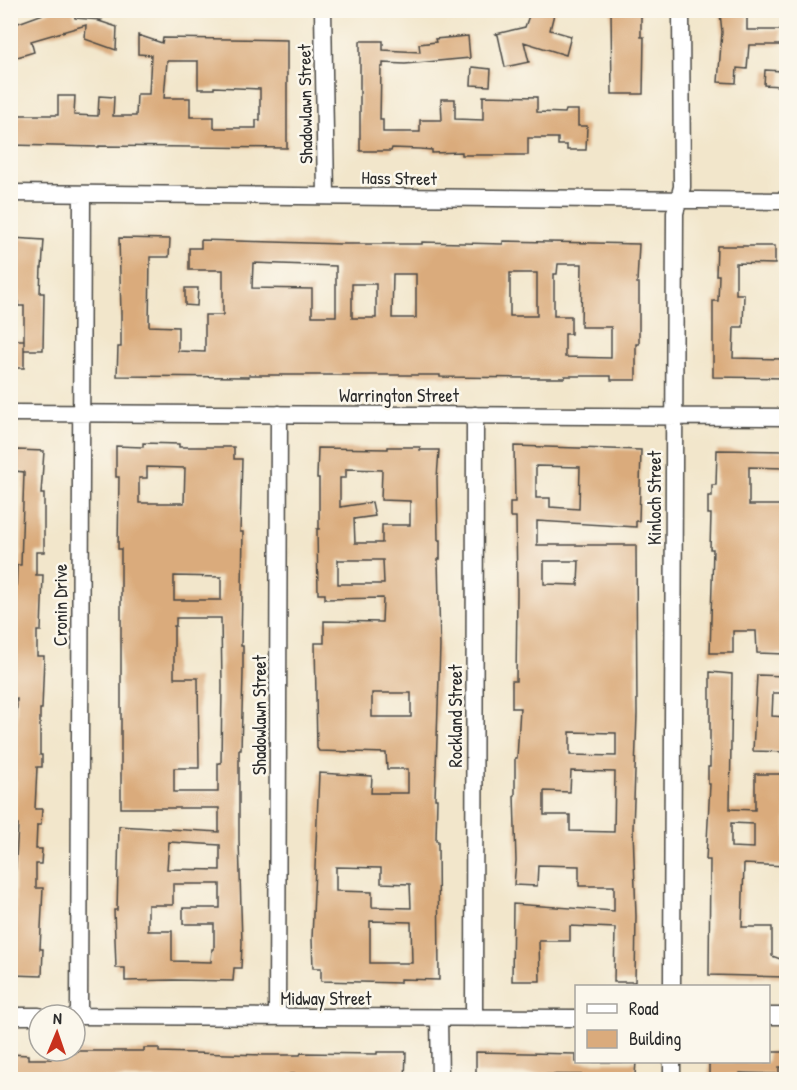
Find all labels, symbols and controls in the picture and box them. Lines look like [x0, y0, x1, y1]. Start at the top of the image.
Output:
street label: Shadowlawn Street [291, 43, 319, 164]
street label: Hass Street [361, 165, 438, 191]
street label: Warrington Street [339, 383, 460, 408]
street label: Kinloch Street [642, 450, 667, 545]
street label: Cronin Drive [48, 564, 73, 646]
street label: Shadowlawn Street [247, 654, 272, 775]
street label: Rockland Street [443, 664, 468, 767]
legend [575, 985, 770, 1063]
street label: Midway Street [281, 986, 372, 1011]
text: Road [629, 996, 659, 1021]
north arrow [27, 1003, 87, 1063]
text: N [53, 1007, 63, 1029]
text: Building [629, 1026, 681, 1051]

